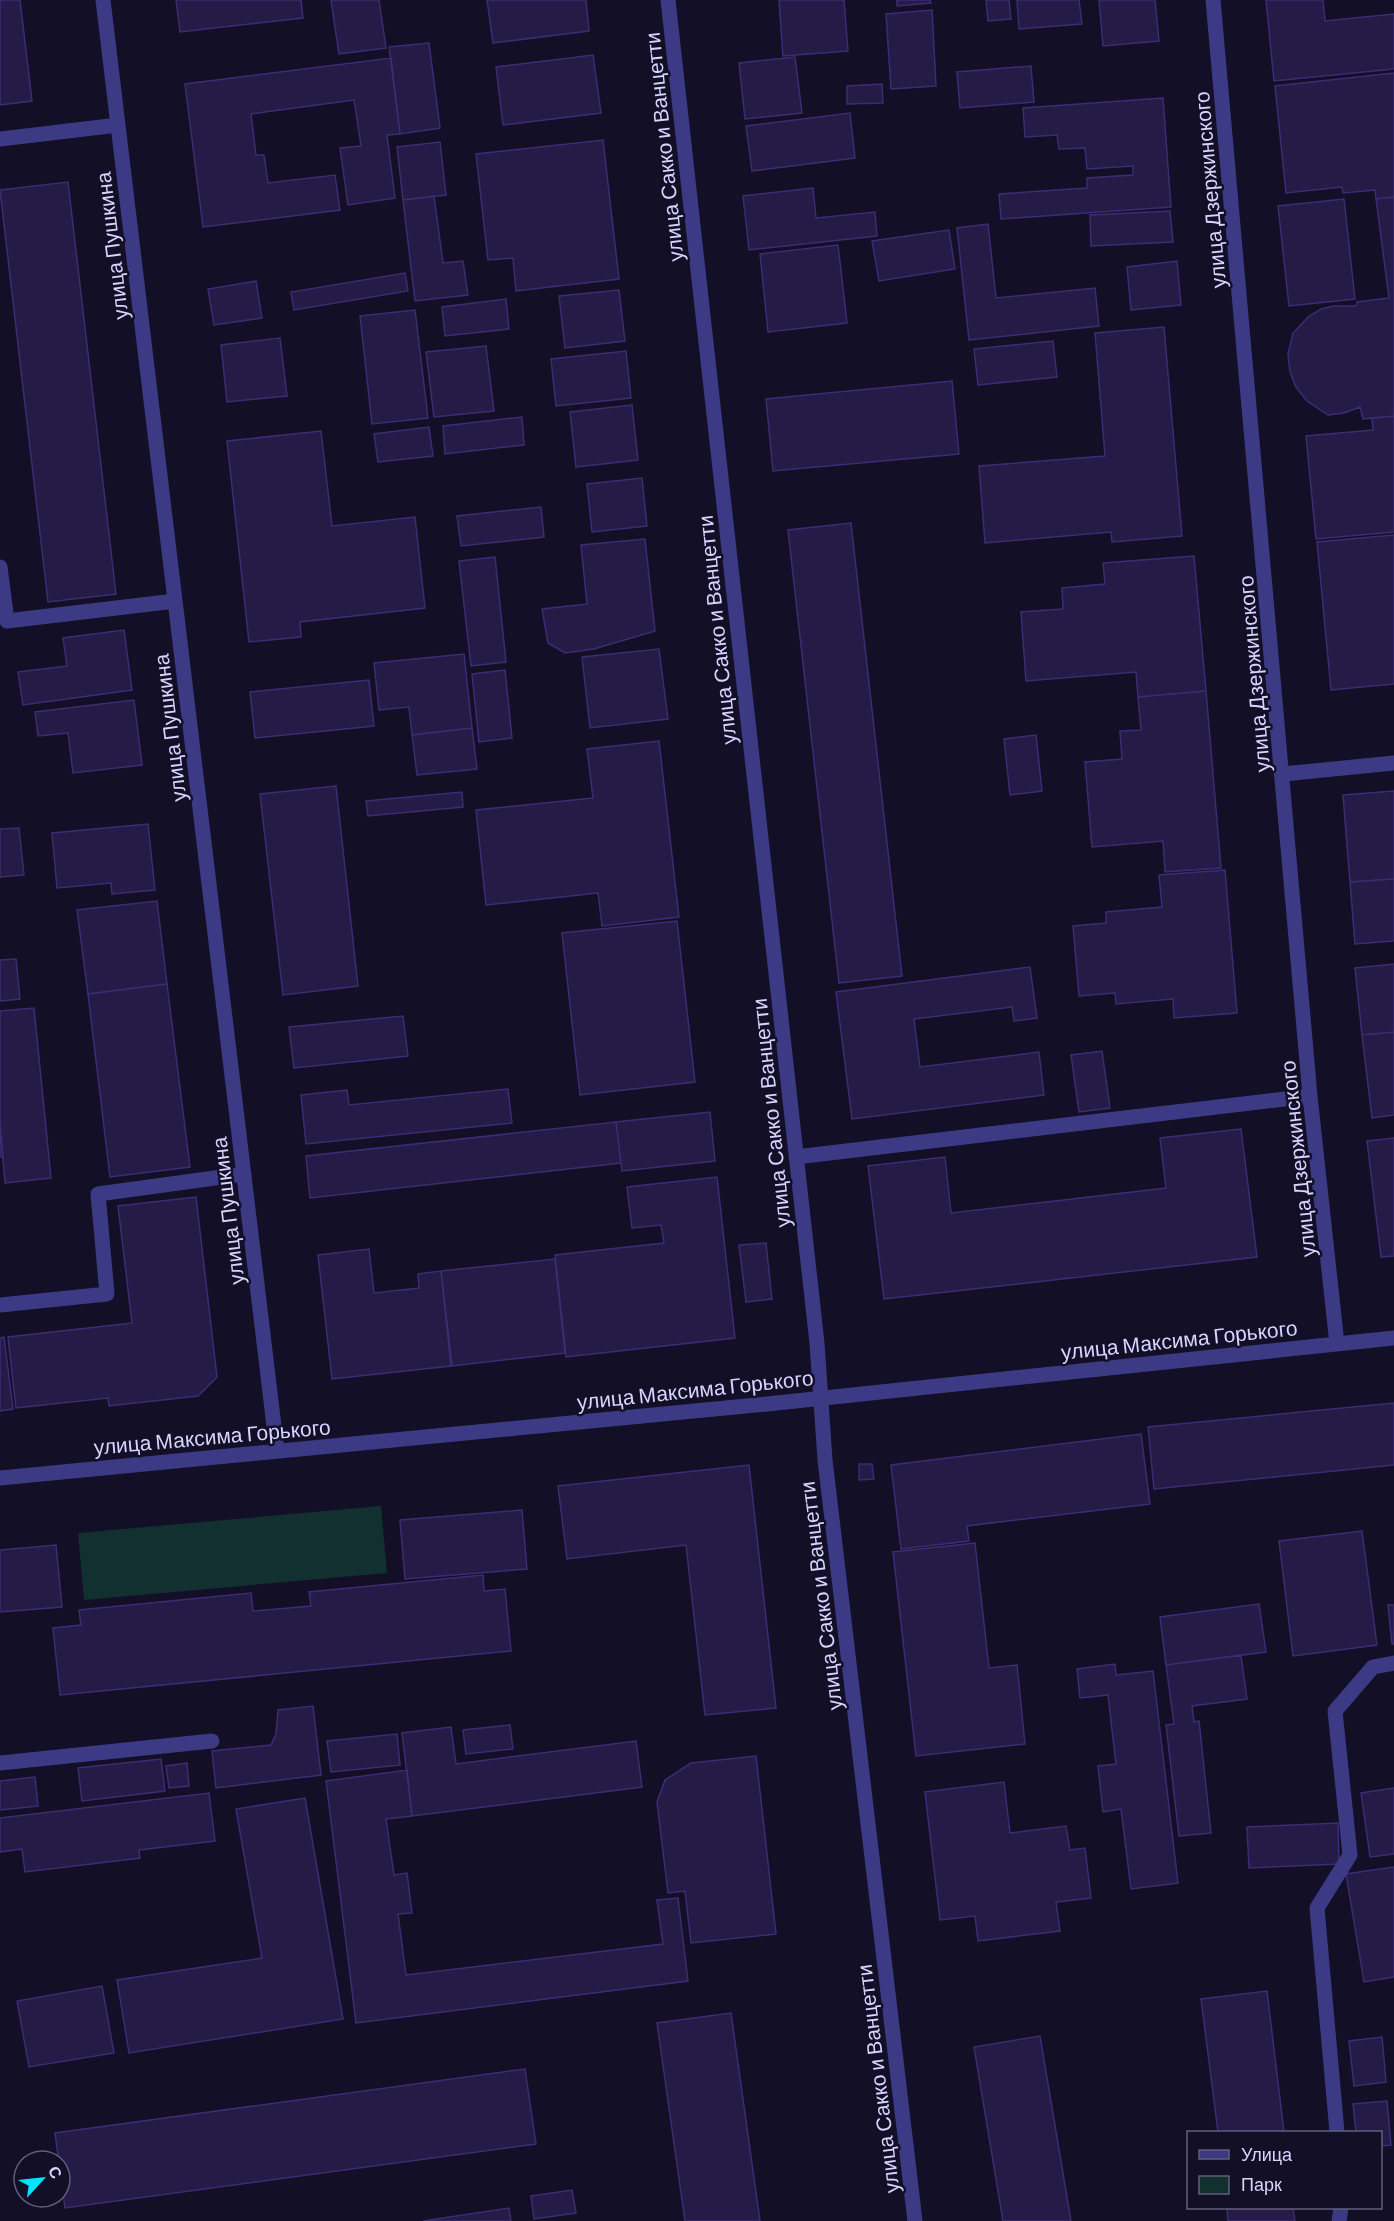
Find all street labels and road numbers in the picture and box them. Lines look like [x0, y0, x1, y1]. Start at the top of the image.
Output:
street label: улица Сакко и Ванцетти [639, 31, 687, 263]
street label: улица Дзержинского [1188, 91, 1230, 289]
street label: улица Пушкина [90, 170, 132, 321]
street label: улица Сакко и Ванцетти [692, 514, 740, 746]
street label: улица Дзержинского [1232, 575, 1274, 773]
street label: улица Пушкина [148, 652, 190, 803]
street label: улица Сакко и Ванцетти [746, 997, 794, 1229]
street label: улица Дзержинского [1274, 1059, 1320, 1259]
street label: улица Пушкина [206, 1135, 248, 1286]
street label: улица Максима Горького [1060, 1314, 1298, 1364]
street label: улица Максима Горького [576, 1364, 814, 1414]
street label: улица Максима Горького [93, 1413, 331, 1459]
street label: улица Сакко и Ванцетти [794, 1480, 846, 1712]
street label: улица Сакко и Ванцетти [851, 1963, 903, 2195]

